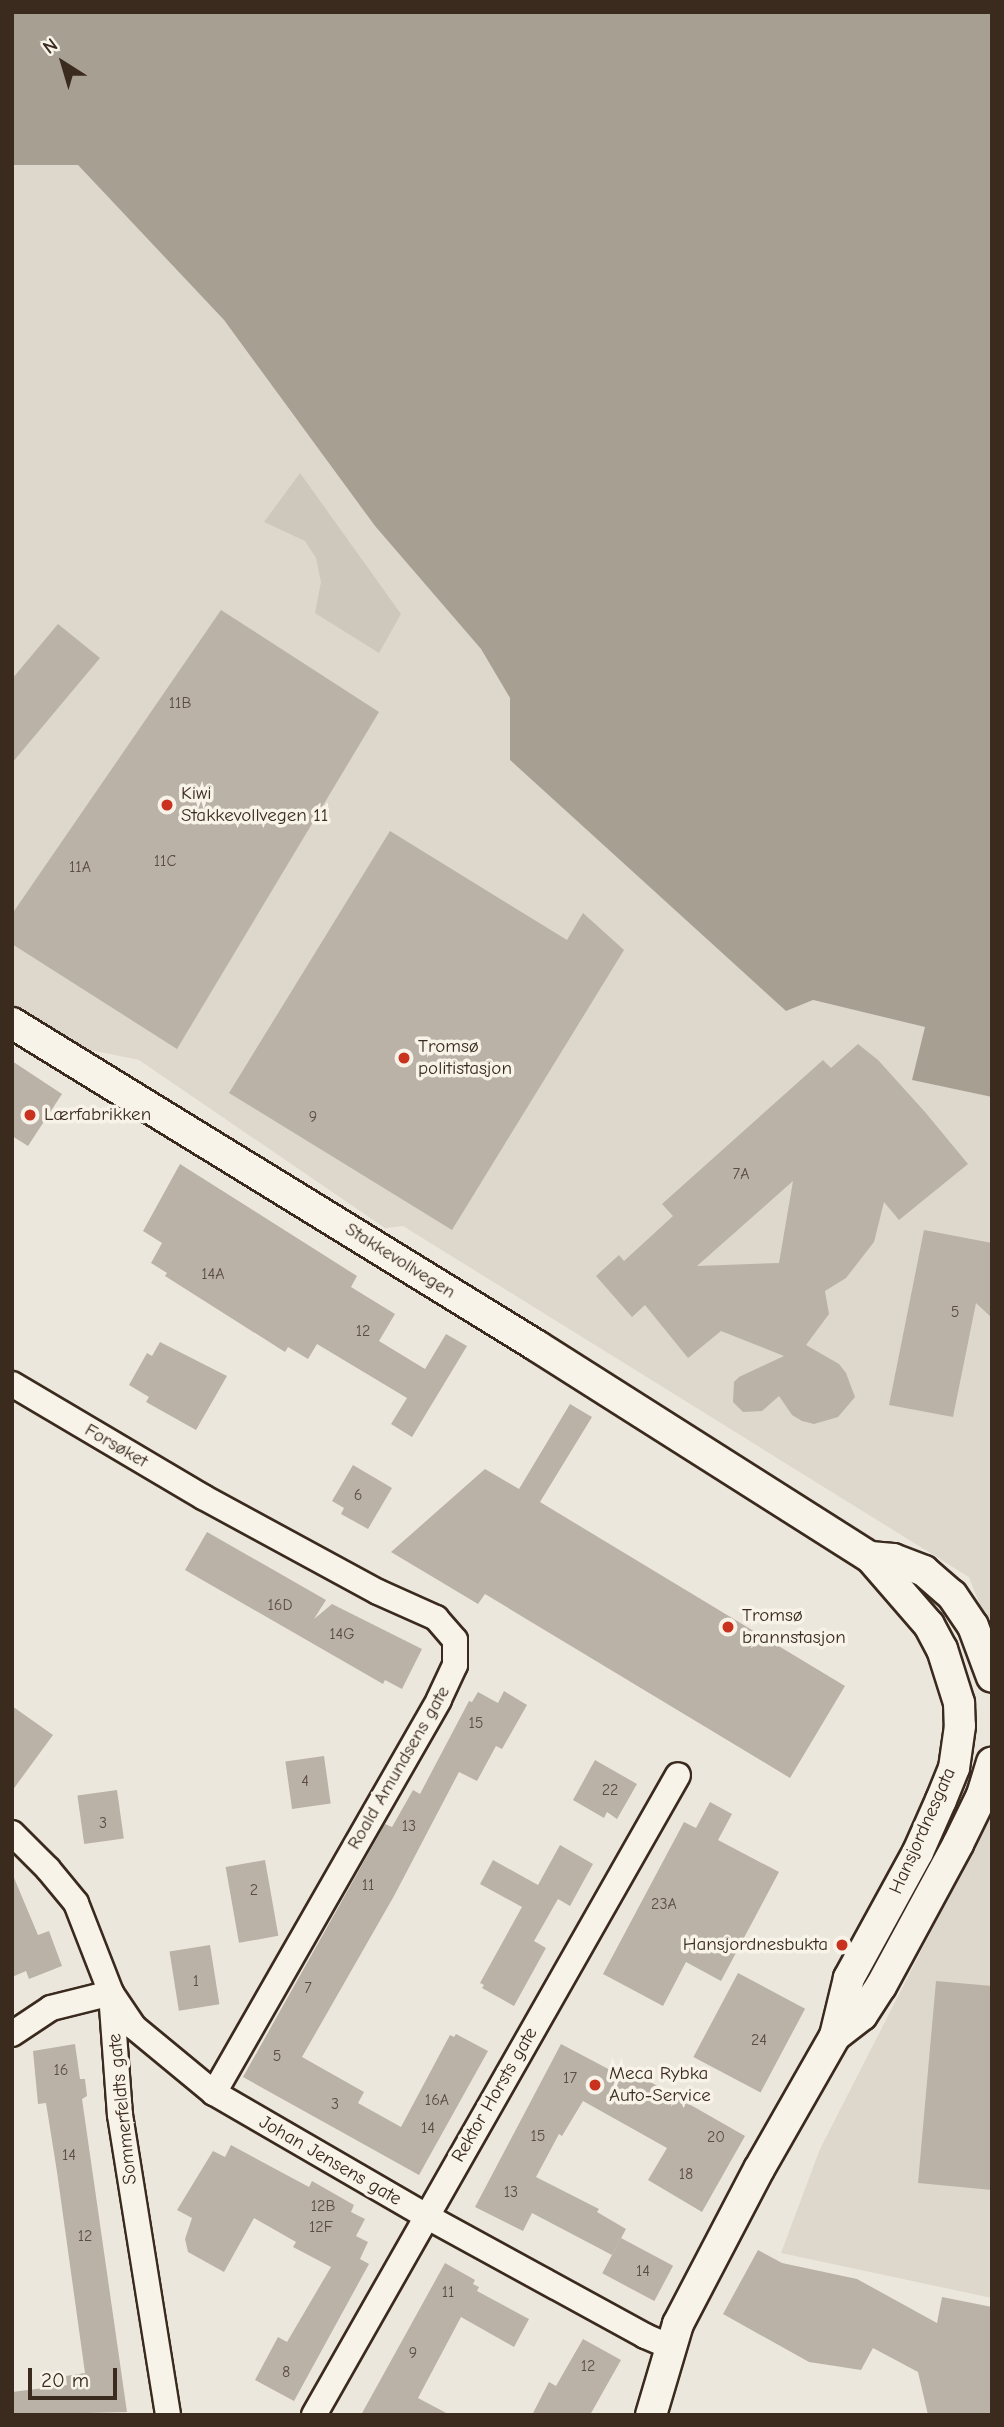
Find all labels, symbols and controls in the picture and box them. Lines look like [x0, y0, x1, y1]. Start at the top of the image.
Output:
north arrow [28, 28, 98, 98]
text: N [39, 34, 62, 59]
house number: 11B [169, 693, 191, 713]
place label: Kiwi Stakkevollvegen 11 [181, 783, 328, 827]
marker: Kiwi Stakkevollvegen 11 [159, 797, 175, 813]
house number: 11C [154, 851, 176, 871]
house number: 11A [69, 857, 91, 877]
place label: Tromsø politistasjon [418, 1036, 512, 1080]
marker: Tromsø politistasjon [396, 1050, 412, 1066]
place label: Lærfabrikken [44, 1104, 151, 1126]
marker: Lærfabrikken [22, 1107, 38, 1123]
house number: 9 [309, 1107, 317, 1127]
house number: 7A [733, 1164, 749, 1184]
street label: Stakkevollvegen [341, 1218, 459, 1304]
house number: 14A [201, 1264, 225, 1284]
house number: 5 [951, 1302, 959, 1322]
house number: 12 [356, 1321, 370, 1341]
street label: Forsøket [80, 1419, 152, 1473]
house number: 6 [354, 1485, 362, 1505]
house number: 16D [267, 1595, 293, 1615]
place label: Tromsø brannstasjon [742, 1605, 846, 1649]
marker: Tromsø brannstasjon [720, 1619, 736, 1635]
house number: 14G [329, 1624, 355, 1644]
street label: Roald Amundsens gate [343, 1682, 455, 1854]
house number: 15 [468, 1713, 484, 1733]
street label: Hansjordnesgata [885, 1764, 961, 1898]
house number: 4 [301, 1771, 309, 1791]
house number: 22 [602, 1780, 618, 1800]
house number: 3 [99, 1813, 107, 1833]
house number: 13 [402, 1816, 416, 1836]
house number: 11 [362, 1875, 374, 1895]
house number: 2 [250, 1880, 258, 1900]
house number: 23A [651, 1894, 677, 1914]
place label: Hansjordnesbukta [683, 1934, 828, 1956]
marker: Hansjordnesbukta [834, 1937, 850, 1953]
house number: 1 [193, 1971, 199, 1991]
house number: 7 [304, 1978, 312, 1998]
street label: Rektor Horsts gate [447, 2024, 543, 2166]
house number: 24 [751, 2030, 767, 2050]
street label: Sommerfeldts gate [104, 2032, 142, 2186]
house number: 5 [273, 2046, 281, 2066]
house number: 16 [53, 2060, 69, 2080]
place label: Meca Rybka Auto-Service [609, 2063, 711, 2107]
house number: 17 [563, 2068, 577, 2088]
marker: Meca Rybka Auto-Service [587, 2077, 603, 2093]
house number: 16A [425, 2090, 449, 2110]
house number: 3 [331, 2094, 339, 2114]
street label: Johan Jensens gate [255, 2111, 405, 2211]
house number: 14 [421, 2118, 435, 2138]
house number: 15 [530, 2126, 546, 2146]
house number: 20 [707, 2127, 725, 2147]
house number: 14 [62, 2145, 76, 2165]
house number: 18 [679, 2164, 693, 2184]
house number: 13 [504, 2182, 518, 2202]
house number: 12B [311, 2196, 335, 2216]
house number: 12F [309, 2217, 333, 2237]
house number: 12 [78, 2226, 92, 2246]
house number: 14 [636, 2261, 650, 2281]
house number: 11 [442, 2282, 454, 2302]
house number: 9 [409, 2343, 417, 2363]
scale bar [32, 2354, 121, 2398]
house number: 12 [581, 2356, 595, 2376]
house number: 8 [282, 2362, 290, 2382]
text: 20 m [41, 2368, 89, 2392]

